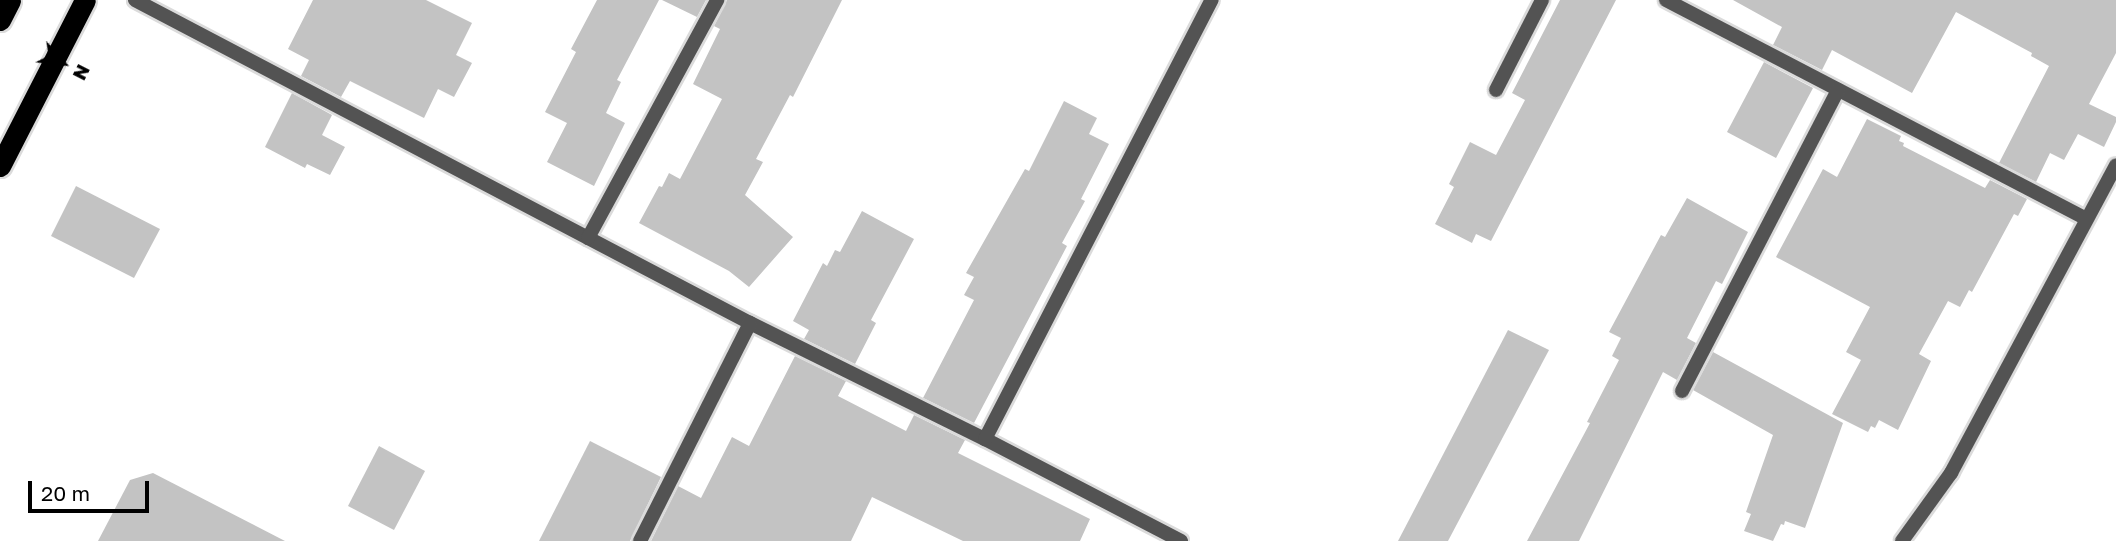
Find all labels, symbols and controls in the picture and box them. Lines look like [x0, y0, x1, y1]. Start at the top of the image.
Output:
north arrow [28, 28, 98, 98]
text: N [69, 61, 96, 84]
scale bar [32, 468, 152, 512]
text: 20 m [41, 480, 90, 506]

